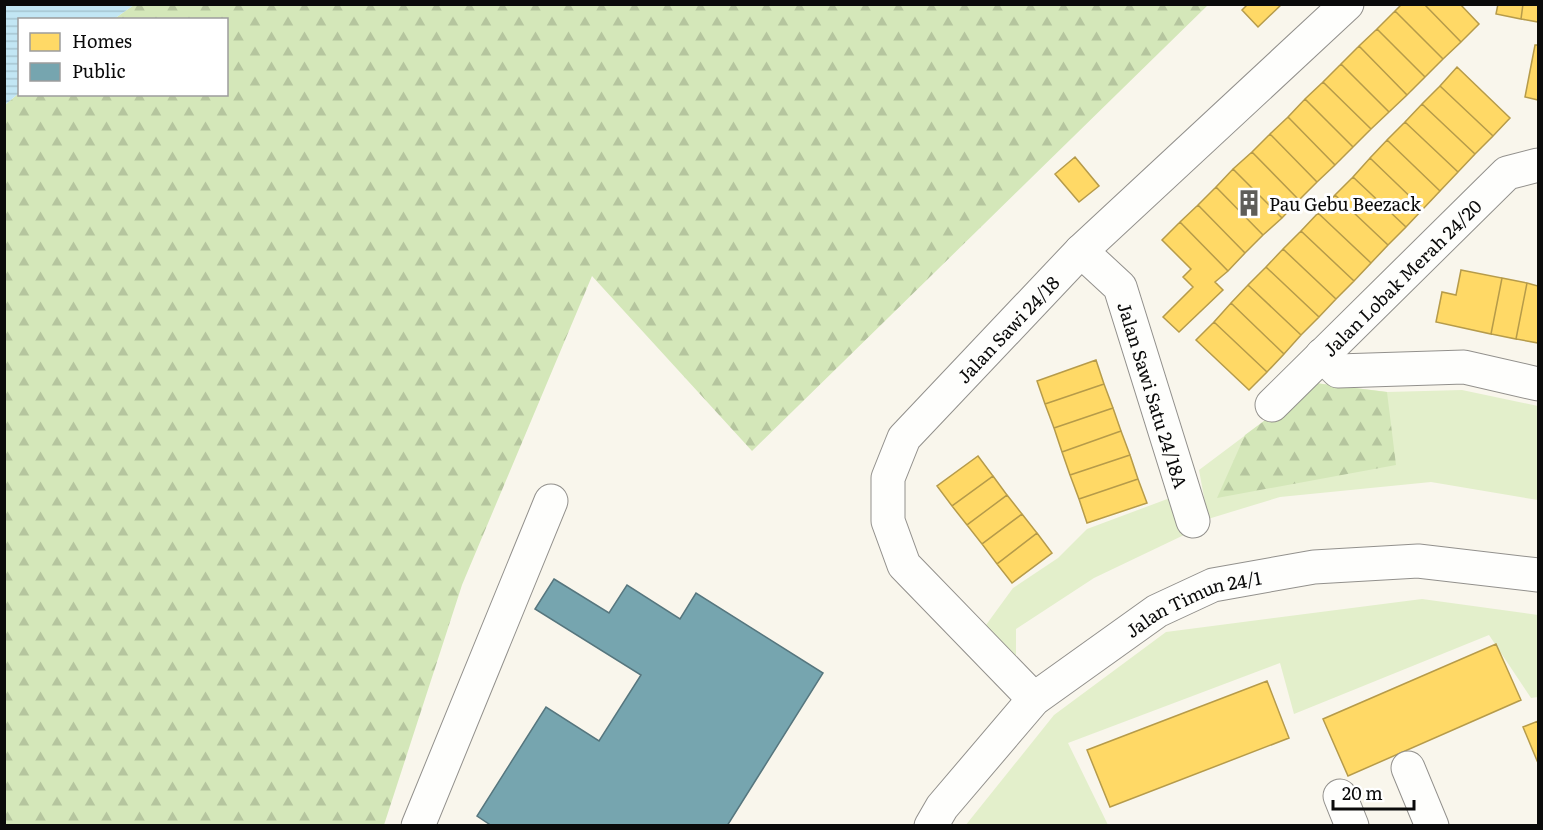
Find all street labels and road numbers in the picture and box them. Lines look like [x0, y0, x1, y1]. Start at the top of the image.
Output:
street label: Jalan Lobak Merah 24/20 [1316, 192, 1487, 362]
street label: Jalan Sawi 24/18 [950, 269, 1065, 388]
street label: Jalan Sawi Satu 24/18A [1112, 298, 1195, 491]
street label: Jalan Timun 24/1 [1119, 563, 1263, 643]

